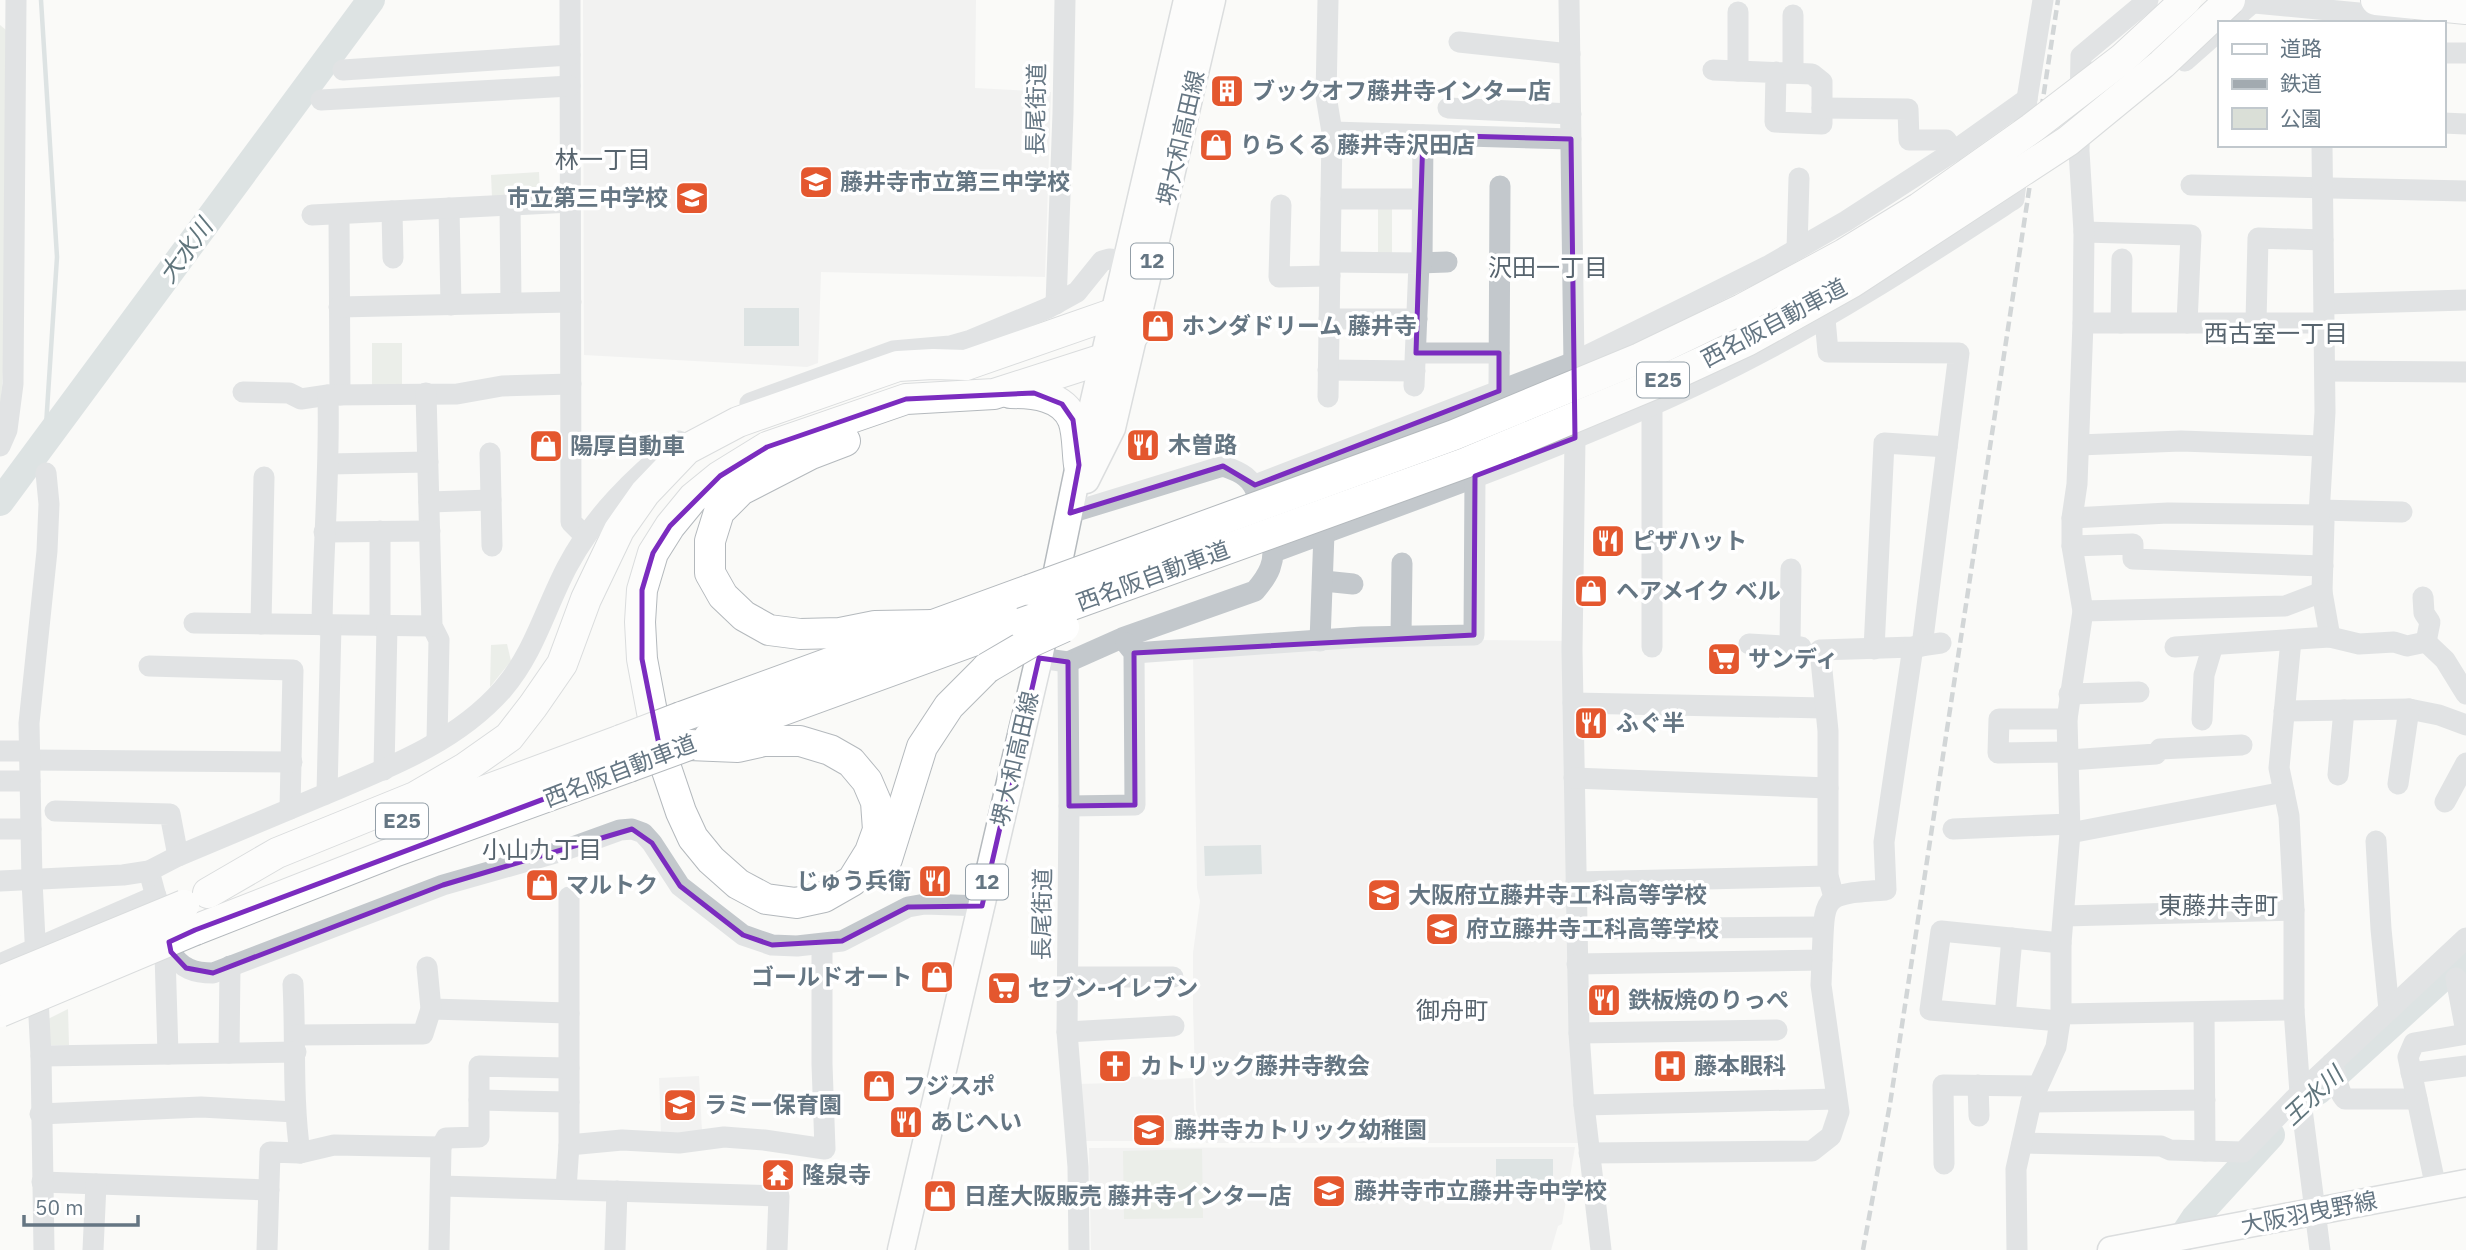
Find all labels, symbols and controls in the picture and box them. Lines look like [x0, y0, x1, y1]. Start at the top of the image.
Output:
legend [2218, 21, 2445, 147]
text: 道路 [2280, 34, 2322, 62]
street label: 長尾街道 [1019, 63, 1051, 155]
street label: 堺大和高田線 [1150, 67, 1210, 208]
text: 鉄道 [2280, 69, 2322, 97]
building icon: ブックオフ藤井寺インター店 [1208, 72, 1246, 110]
place label: ブックオフ藤井寺インター店 [1252, 75, 1551, 105]
text: 公園 [2280, 104, 2322, 132]
shop icon: りらくる 藤井寺沢田店 [1197, 126, 1235, 164]
place label: りらくる 藤井寺沢田店 [1240, 129, 1475, 159]
district label: 林一丁目 [555, 143, 651, 175]
school or university icon: 藤井寺市立第三中学校 [797, 163, 835, 201]
place label: 藤井寺市立第三中学校 [840, 166, 1070, 196]
school or university icon: 市立第三中学校 [673, 179, 711, 217]
place label: 市立第三中学校 [507, 182, 668, 212]
water label: 大水川 [151, 209, 221, 289]
road number: 12 [1131, 244, 1173, 278]
district label: 沢田一丁目 [1488, 251, 1608, 283]
street label: 西名阪自動車道 [1695, 271, 1852, 373]
shop icon: ホンダドリーム 藤井寺 [1139, 307, 1177, 345]
place label: ホンダドリーム 藤井寺 [1182, 310, 1417, 340]
district label: 西古室一丁目 [2204, 317, 2348, 349]
road number: E25 [1637, 362, 1689, 398]
restaurant icon: 木曽路 [1124, 426, 1162, 464]
shop icon: 陽厚自動車 [527, 427, 565, 465]
place label: 木曽路 [1168, 429, 1237, 459]
place label: 陽厚自動車 [570, 430, 685, 460]
restaurant icon: ピザハット [1589, 522, 1627, 560]
place label: ピザハット [1632, 525, 1747, 555]
street label: 西名阪自動車道 [1072, 533, 1233, 617]
shop icon: ヘアメイク ベル [1572, 572, 1610, 610]
place label: ヘアメイク ベル [1616, 575, 1781, 605]
supermarket icon: サンディ [1705, 640, 1743, 678]
place label: サンディ [1748, 643, 1838, 673]
street label: 堺大和高田線 [984, 688, 1044, 829]
restaurant icon: ふぐ半 [1572, 704, 1610, 742]
place label: ふぐ半 [1616, 707, 1685, 737]
street label: 西名阪自動車道 [539, 727, 700, 813]
road number: E25 [376, 804, 428, 838]
district label: 小山九丁目 [482, 833, 602, 865]
restaurant icon: じゅう兵衛 [916, 862, 954, 900]
road number: 12 [966, 864, 1008, 900]
place label: じゅう兵衛 [796, 865, 911, 895]
shop icon: マルトク [523, 866, 561, 904]
street label: 長尾街道 [1025, 868, 1057, 960]
place label: マルトク [566, 869, 658, 899]
school or university icon: 大阪府立藤井寺工科高等学校 [1365, 876, 1403, 914]
place label: 大阪府立藤井寺工科高等学校 [1408, 879, 1707, 909]
district label: 東藤井寺町 [2158, 889, 2278, 921]
school or university icon: 府立藤井寺工科高等学校 [1423, 910, 1461, 948]
place label: 府立藤井寺工科高等学校 [1466, 913, 1719, 943]
shop icon: ゴールドオート [918, 958, 956, 996]
place label: ゴールドオート [751, 961, 912, 991]
supermarket icon: セブン-イレブン [985, 969, 1023, 1007]
place label: セブン-イレブン [1028, 972, 1198, 1002]
restaurant icon: 鉄板焼のりっぺ [1585, 981, 1623, 1019]
place label: 鉄板焼のりっぺ [1628, 984, 1789, 1014]
district label: 御舟町 [1416, 994, 1488, 1026]
church icon: カトリック藤井寺教会 [1096, 1047, 1134, 1085]
hospital icon: 藤本眼科 [1651, 1047, 1689, 1085]
place label: カトリック藤井寺教会 [1140, 1050, 1370, 1080]
place label: 藤本眼科 [1694, 1050, 1786, 1080]
water label: 王水川 [2275, 1057, 2352, 1132]
shop icon: フジスポ [860, 1067, 898, 1105]
place label: フジスポ [903, 1070, 995, 1100]
school or university icon: ラミー保育園 [661, 1086, 699, 1124]
place label: ラミー保育園 [704, 1089, 842, 1119]
restaurant icon: あじへい [887, 1103, 925, 1141]
place label: あじへい [930, 1106, 1022, 1136]
school or university icon: 藤井寺カトリック幼稚園 [1130, 1111, 1168, 1149]
place label: 藤井寺カトリック幼稚園 [1174, 1114, 1427, 1144]
temple icon: 隆泉寺 [759, 1156, 797, 1194]
place label: 隆泉寺 [802, 1159, 871, 1189]
school or university icon: 藤井寺市立藤井寺中学校 [1310, 1172, 1348, 1210]
place label: 藤井寺市立藤井寺中学校 [1354, 1175, 1607, 1205]
shop icon: 日産大阪販売 藤井寺インター店 [921, 1177, 959, 1215]
place label: 日産大阪販売 藤井寺インター店 [964, 1180, 1291, 1210]
scale bar [24, 1184, 138, 1228]
street label: 大阪羽曳野線 [2238, 1184, 2379, 1240]
text: 50 m [35, 1193, 84, 1221]

